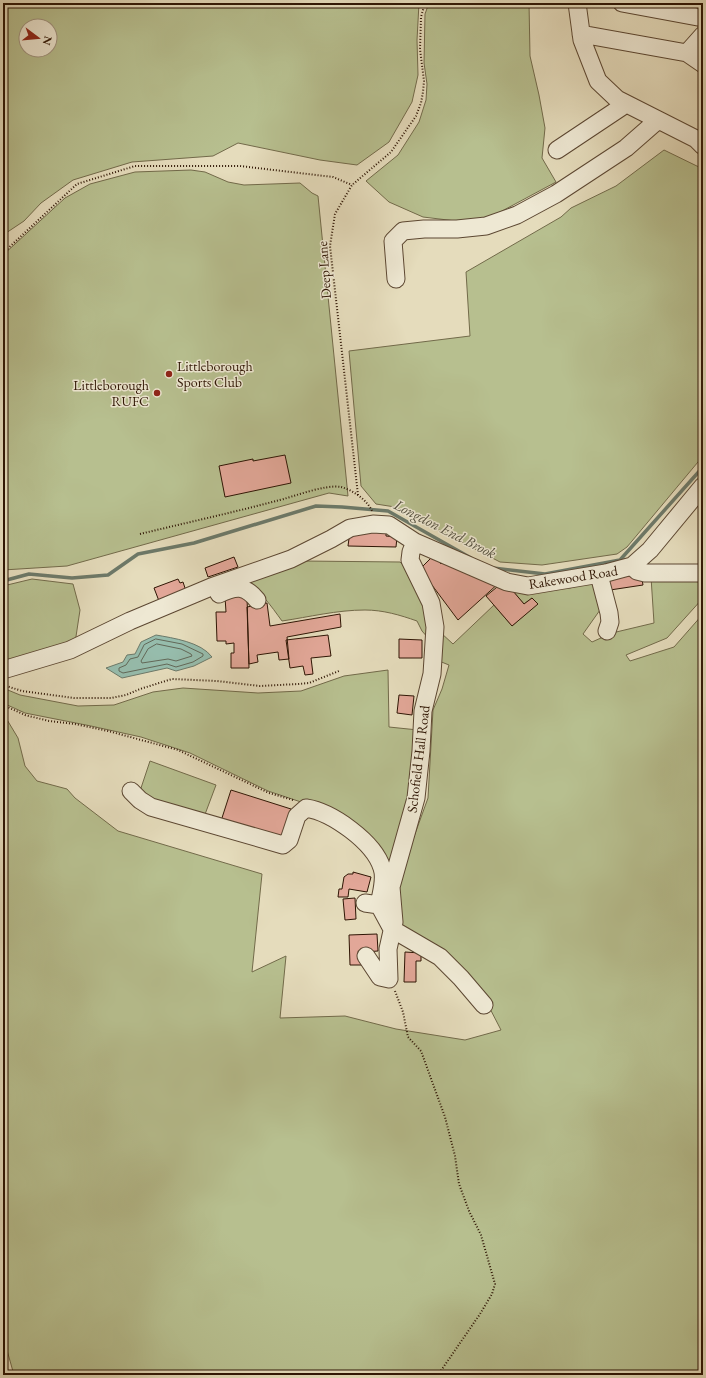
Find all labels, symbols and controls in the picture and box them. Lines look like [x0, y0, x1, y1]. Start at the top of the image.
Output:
north arrow [18, 18, 58, 58]
text: N [40, 35, 56, 47]
street label: Deep Lane [313, 240, 335, 300]
place label: Littleborough Sports Club [177, 357, 253, 391]
marker: Littleborough Sports Club [164, 369, 174, 379]
place label: Littleborough RUFC [73, 376, 149, 410]
marker: Littleborough RUFC [152, 388, 162, 398]
water label: Longdon End Brook [390, 494, 500, 563]
street label: Rakewood Road [527, 561, 620, 593]
street label: Schofield Hall Road [402, 703, 434, 814]

